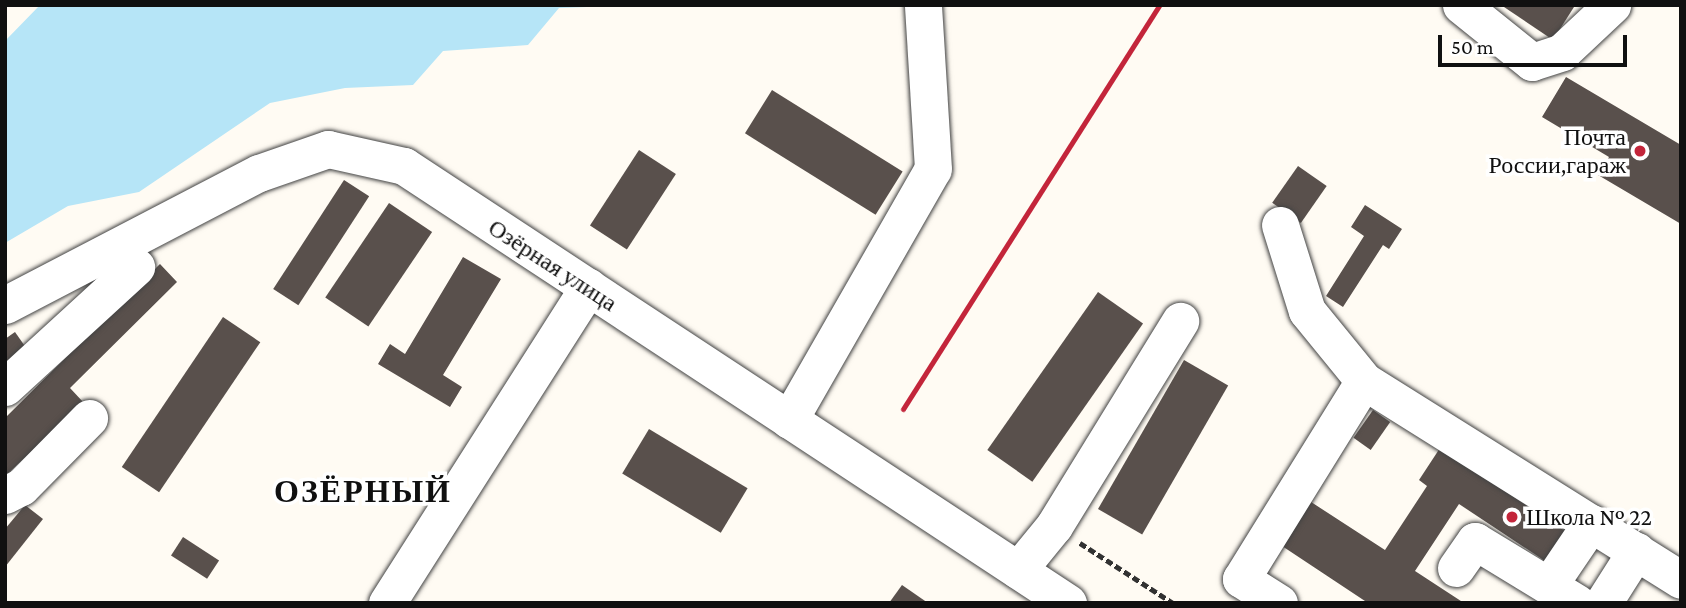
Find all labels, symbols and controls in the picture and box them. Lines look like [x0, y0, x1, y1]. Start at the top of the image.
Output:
scale bar [1441, 21, 1630, 65]
text: 50 m [1451, 35, 1494, 59]
place label: Почта России,гараж [1488, 123, 1626, 179]
marker: Почта России,гараж [1632, 143, 1648, 159]
street label: Озёрная улица [483, 213, 623, 317]
district label: ОЗЁРНЫЙ [275, 472, 451, 510]
place label: Школа № 22 [1526, 503, 1652, 531]
marker: Школа № 22 [1504, 509, 1520, 525]

